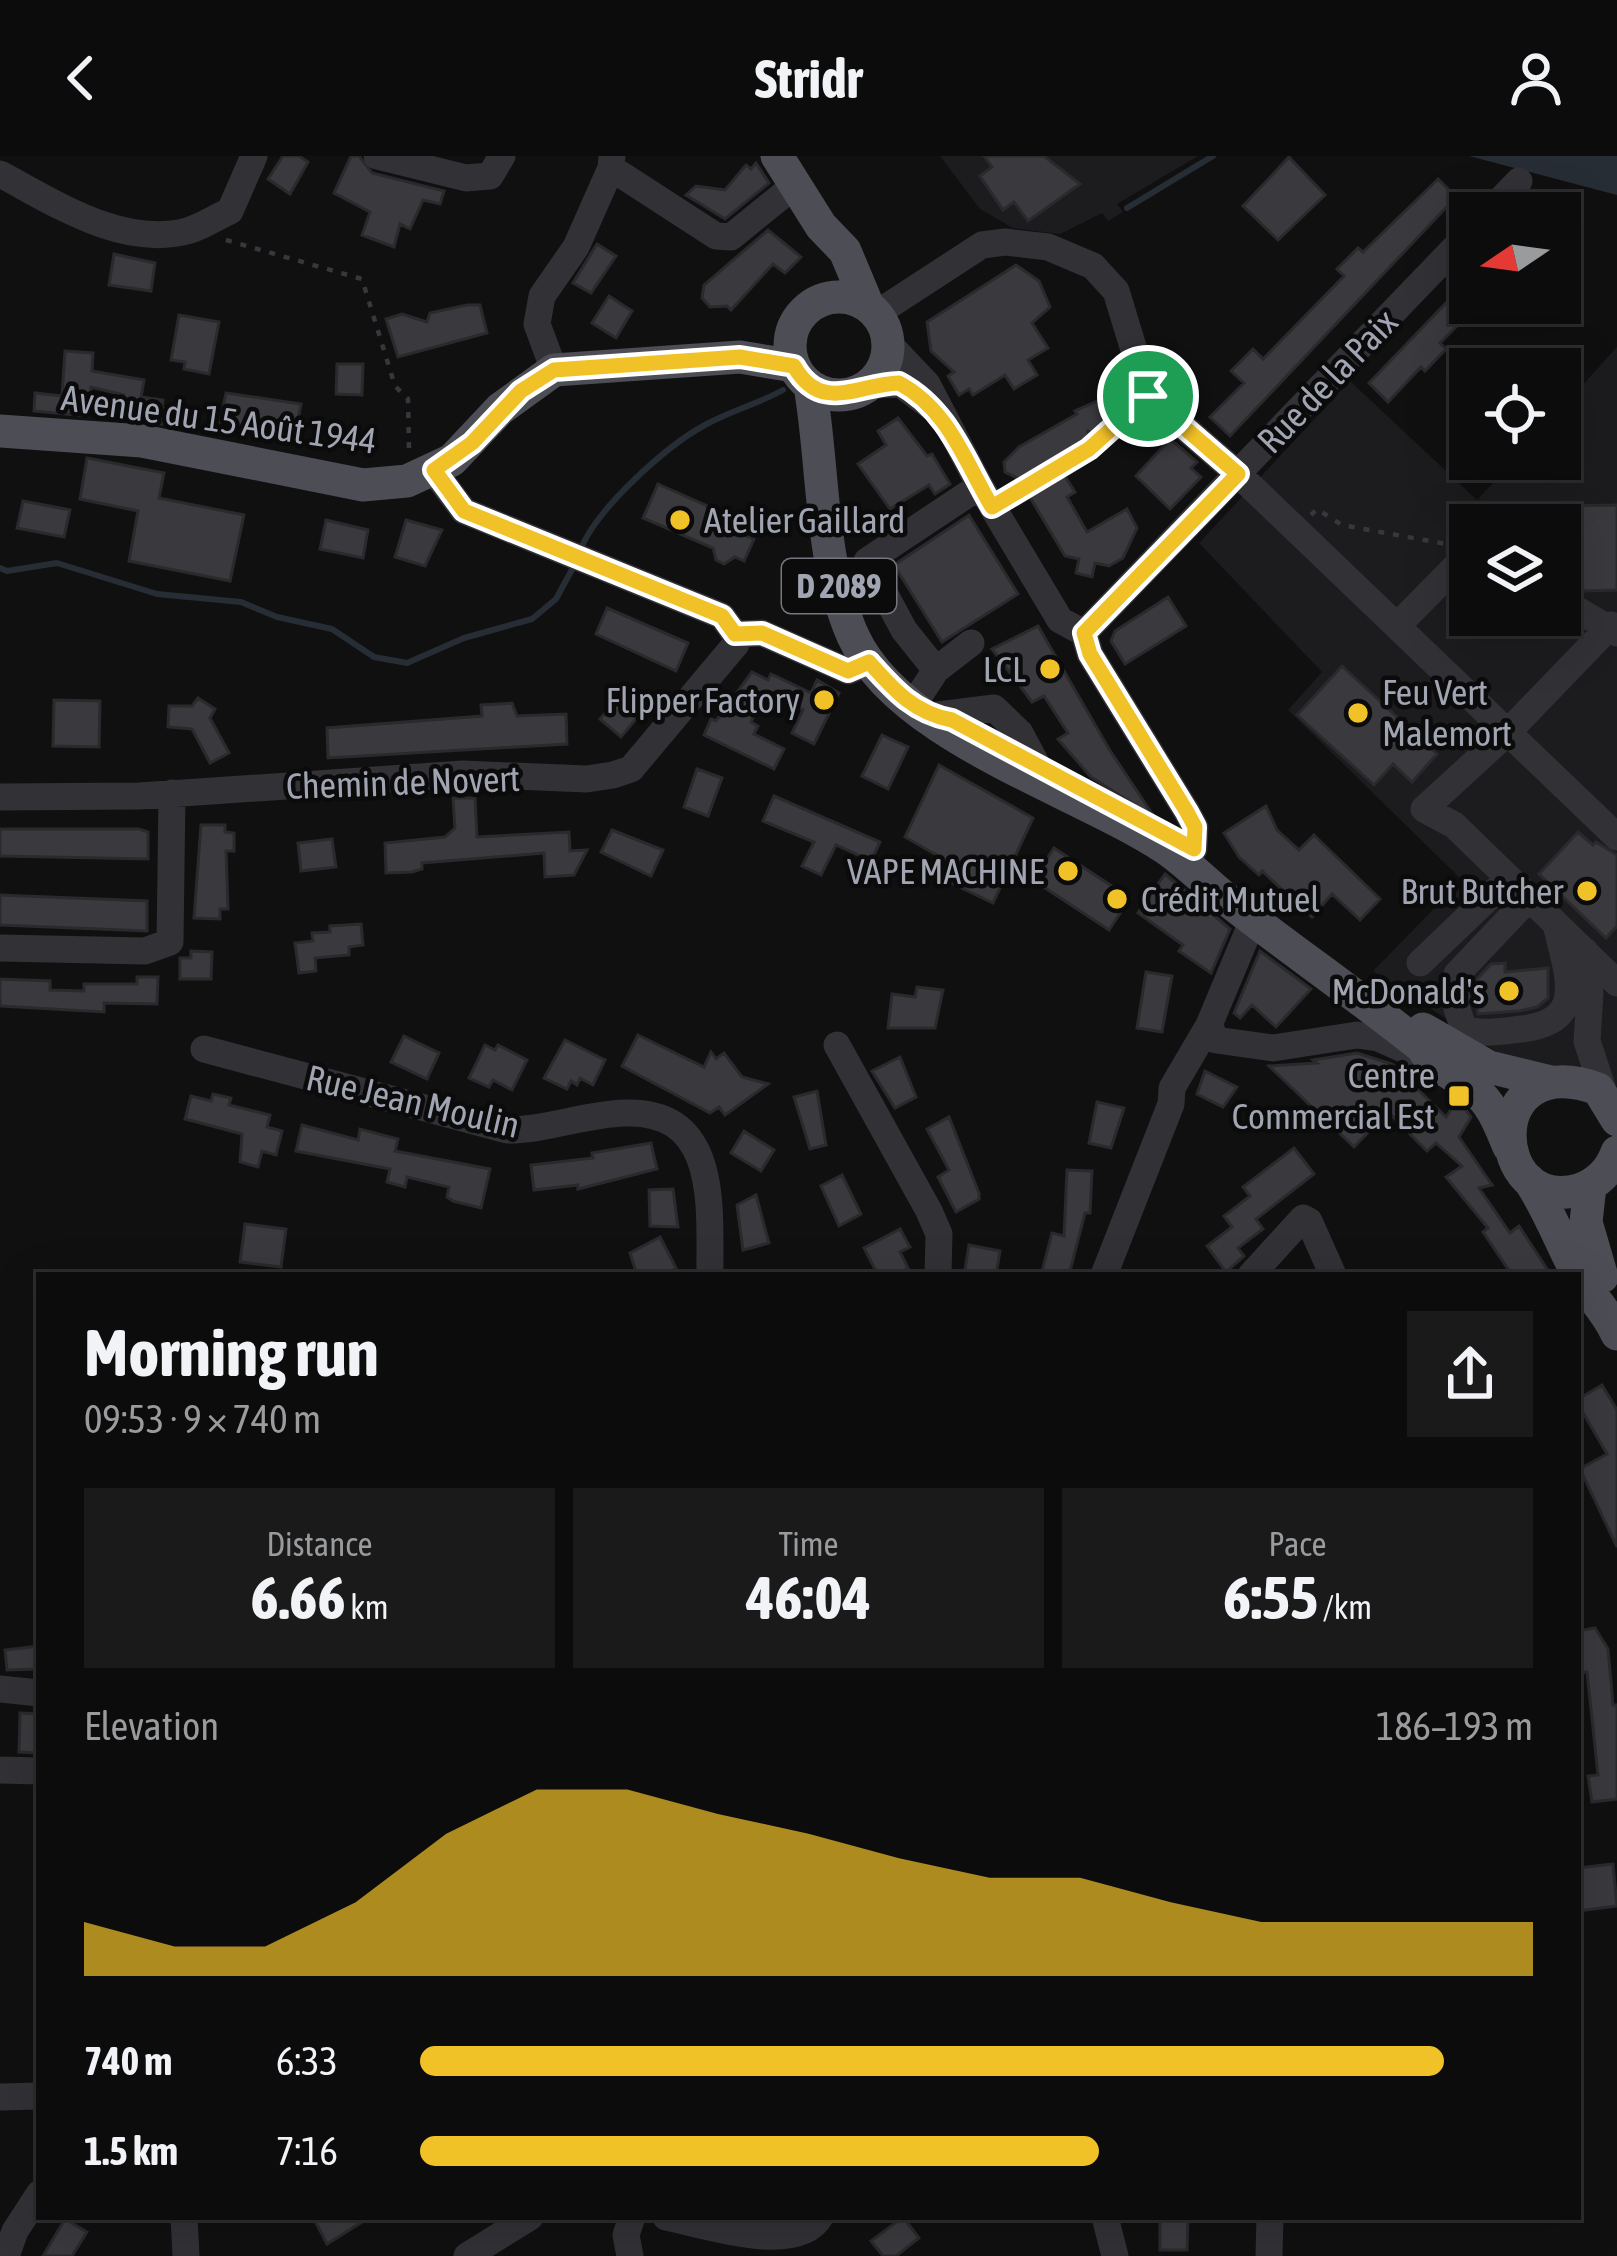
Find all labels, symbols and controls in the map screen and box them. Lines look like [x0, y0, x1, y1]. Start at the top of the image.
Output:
icon: back [48, 45, 114, 111]
icon: person [1503, 45, 1569, 111]
text: Stridr [754, 48, 863, 109]
north arrow [1449, 192, 1581, 324]
map controls [1449, 192, 1581, 636]
street label: Rue de la Paix [1248, 301, 1406, 461]
pin [1097, 345, 1199, 447]
button: locate [1449, 348, 1581, 480]
icon: arrive [1115, 363, 1181, 429]
street label: Avenue du 15 Août 1944 [59, 376, 379, 462]
place label: Atelier Gaillard [704, 499, 905, 541]
button: layers [1449, 504, 1581, 636]
marker: Atelier Gaillard [667, 507, 693, 533]
road number: D 2089 [782, 559, 896, 613]
place label: LCL [983, 648, 1026, 690]
marker: LCL [1037, 656, 1063, 682]
place label: Feu Vert Malemort [1382, 671, 1512, 754]
place label: Flipper Factory [605, 679, 800, 721]
marker: Flipper Factory [811, 687, 837, 713]
marker: Feu Vert Malemort [1345, 700, 1371, 726]
street label: Chemin de Novert [285, 757, 521, 807]
place label: VAPE MACHINE [847, 850, 1044, 892]
marker: VAPE MACHINE [1055, 858, 1081, 884]
place label: Brut Butcher [1400, 870, 1564, 912]
place label: Crédit Mutuel [1141, 878, 1320, 920]
marker: Brut Butcher [1574, 878, 1600, 904]
marker: Crédit Mutuel [1104, 886, 1130, 912]
place label: McDonald's [1331, 970, 1485, 1012]
marker: McDonald's [1496, 978, 1522, 1004]
place label: Centre Commercial Est [1232, 1054, 1435, 1137]
street label: Rue Jean Moulin [302, 1056, 524, 1146]
marker: Centre Commercial Est [1446, 1083, 1472, 1109]
button: share [1407, 1311, 1533, 1437]
text: Morning run [84, 1314, 379, 1390]
text: 09:53 · 9 × 740 m [84, 1397, 321, 1441]
text: Distance [267, 1525, 372, 1563]
text: Time [778, 1525, 839, 1563]
text: Pace [1268, 1525, 1327, 1563]
text: 6.66 [250, 1563, 346, 1632]
text: 46:04 [746, 1563, 871, 1632]
text: 6:55 [1223, 1563, 1318, 1632]
text: km [346, 1588, 389, 1626]
text: /km [1318, 1588, 1372, 1626]
text: Elevation [84, 1704, 219, 1748]
text: 186–193 m [1376, 1704, 1533, 1748]
text: 740 m [84, 2039, 172, 2083]
text: 6:33 [276, 2039, 338, 2083]
text: 1.5 km [84, 2129, 178, 2173]
text: 7:16 [276, 2129, 338, 2173]

